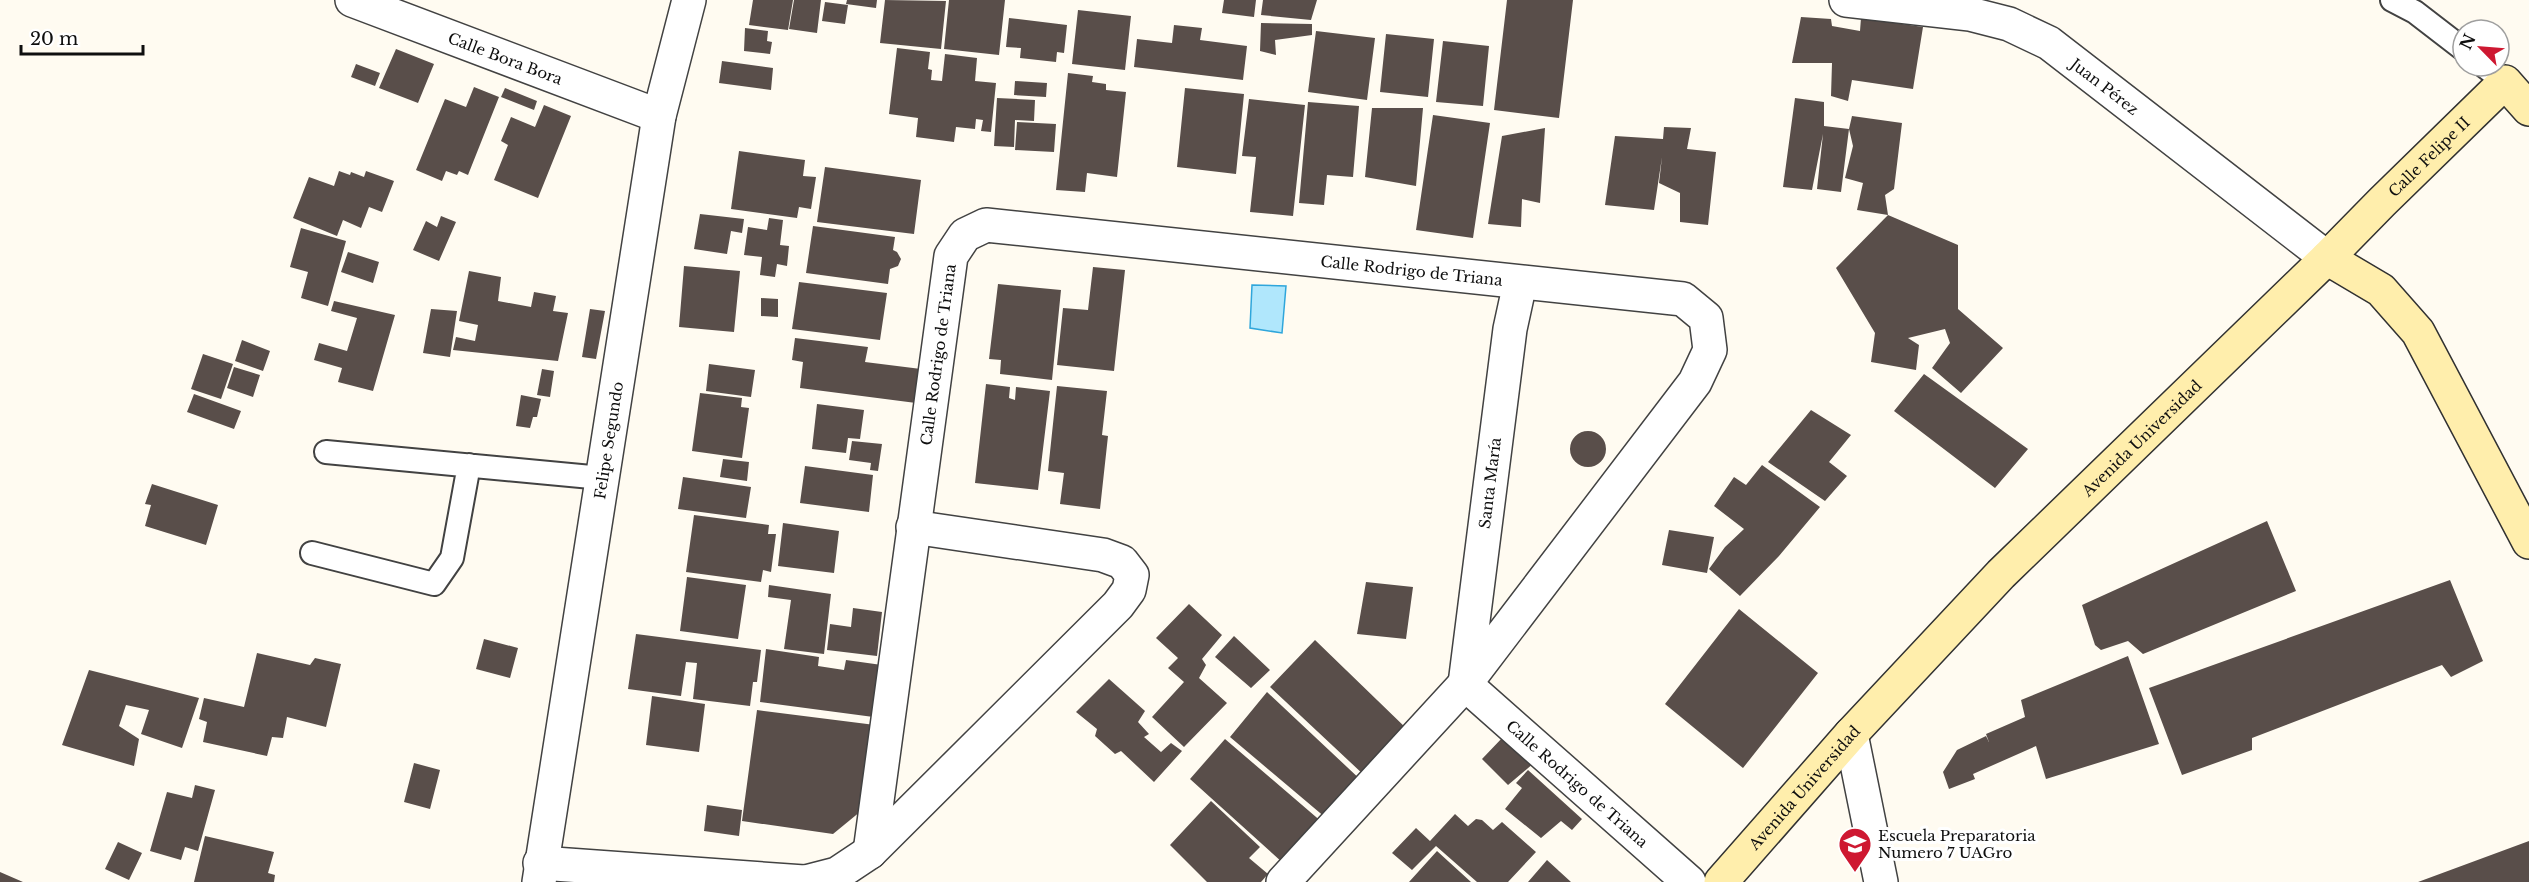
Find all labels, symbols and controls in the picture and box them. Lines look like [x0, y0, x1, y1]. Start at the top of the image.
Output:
scale bar [21, 18, 142, 56]
north arrow [2451, 18, 2511, 78]
text: 20 m [30, 28, 78, 50]
street label: Calle Bora Bora [446, 28, 566, 88]
text: N [2455, 31, 2480, 53]
street label: Juan Pérez [2065, 53, 2143, 119]
street label: Calle Felipe II [2384, 112, 2473, 201]
street label: Calle Rodrigo de Triana [1320, 251, 1504, 289]
street label: Calle Rodrigo de Triana [916, 262, 959, 446]
street label: Avenida Universidad [2077, 376, 2205, 501]
street label: Felipe Segundo [590, 380, 627, 501]
street label: Santa María [1475, 436, 1505, 530]
street label: Calle Rodrigo de Triana [1503, 716, 1653, 852]
street label: Avenida Universidad [1744, 721, 1864, 854]
school or university icon: Escuela Preparatoria Numero 7 UAGro [1837, 826, 1873, 873]
place label: Escuela Preparatoria Numero 7 UAGro [1878, 826, 2036, 862]

